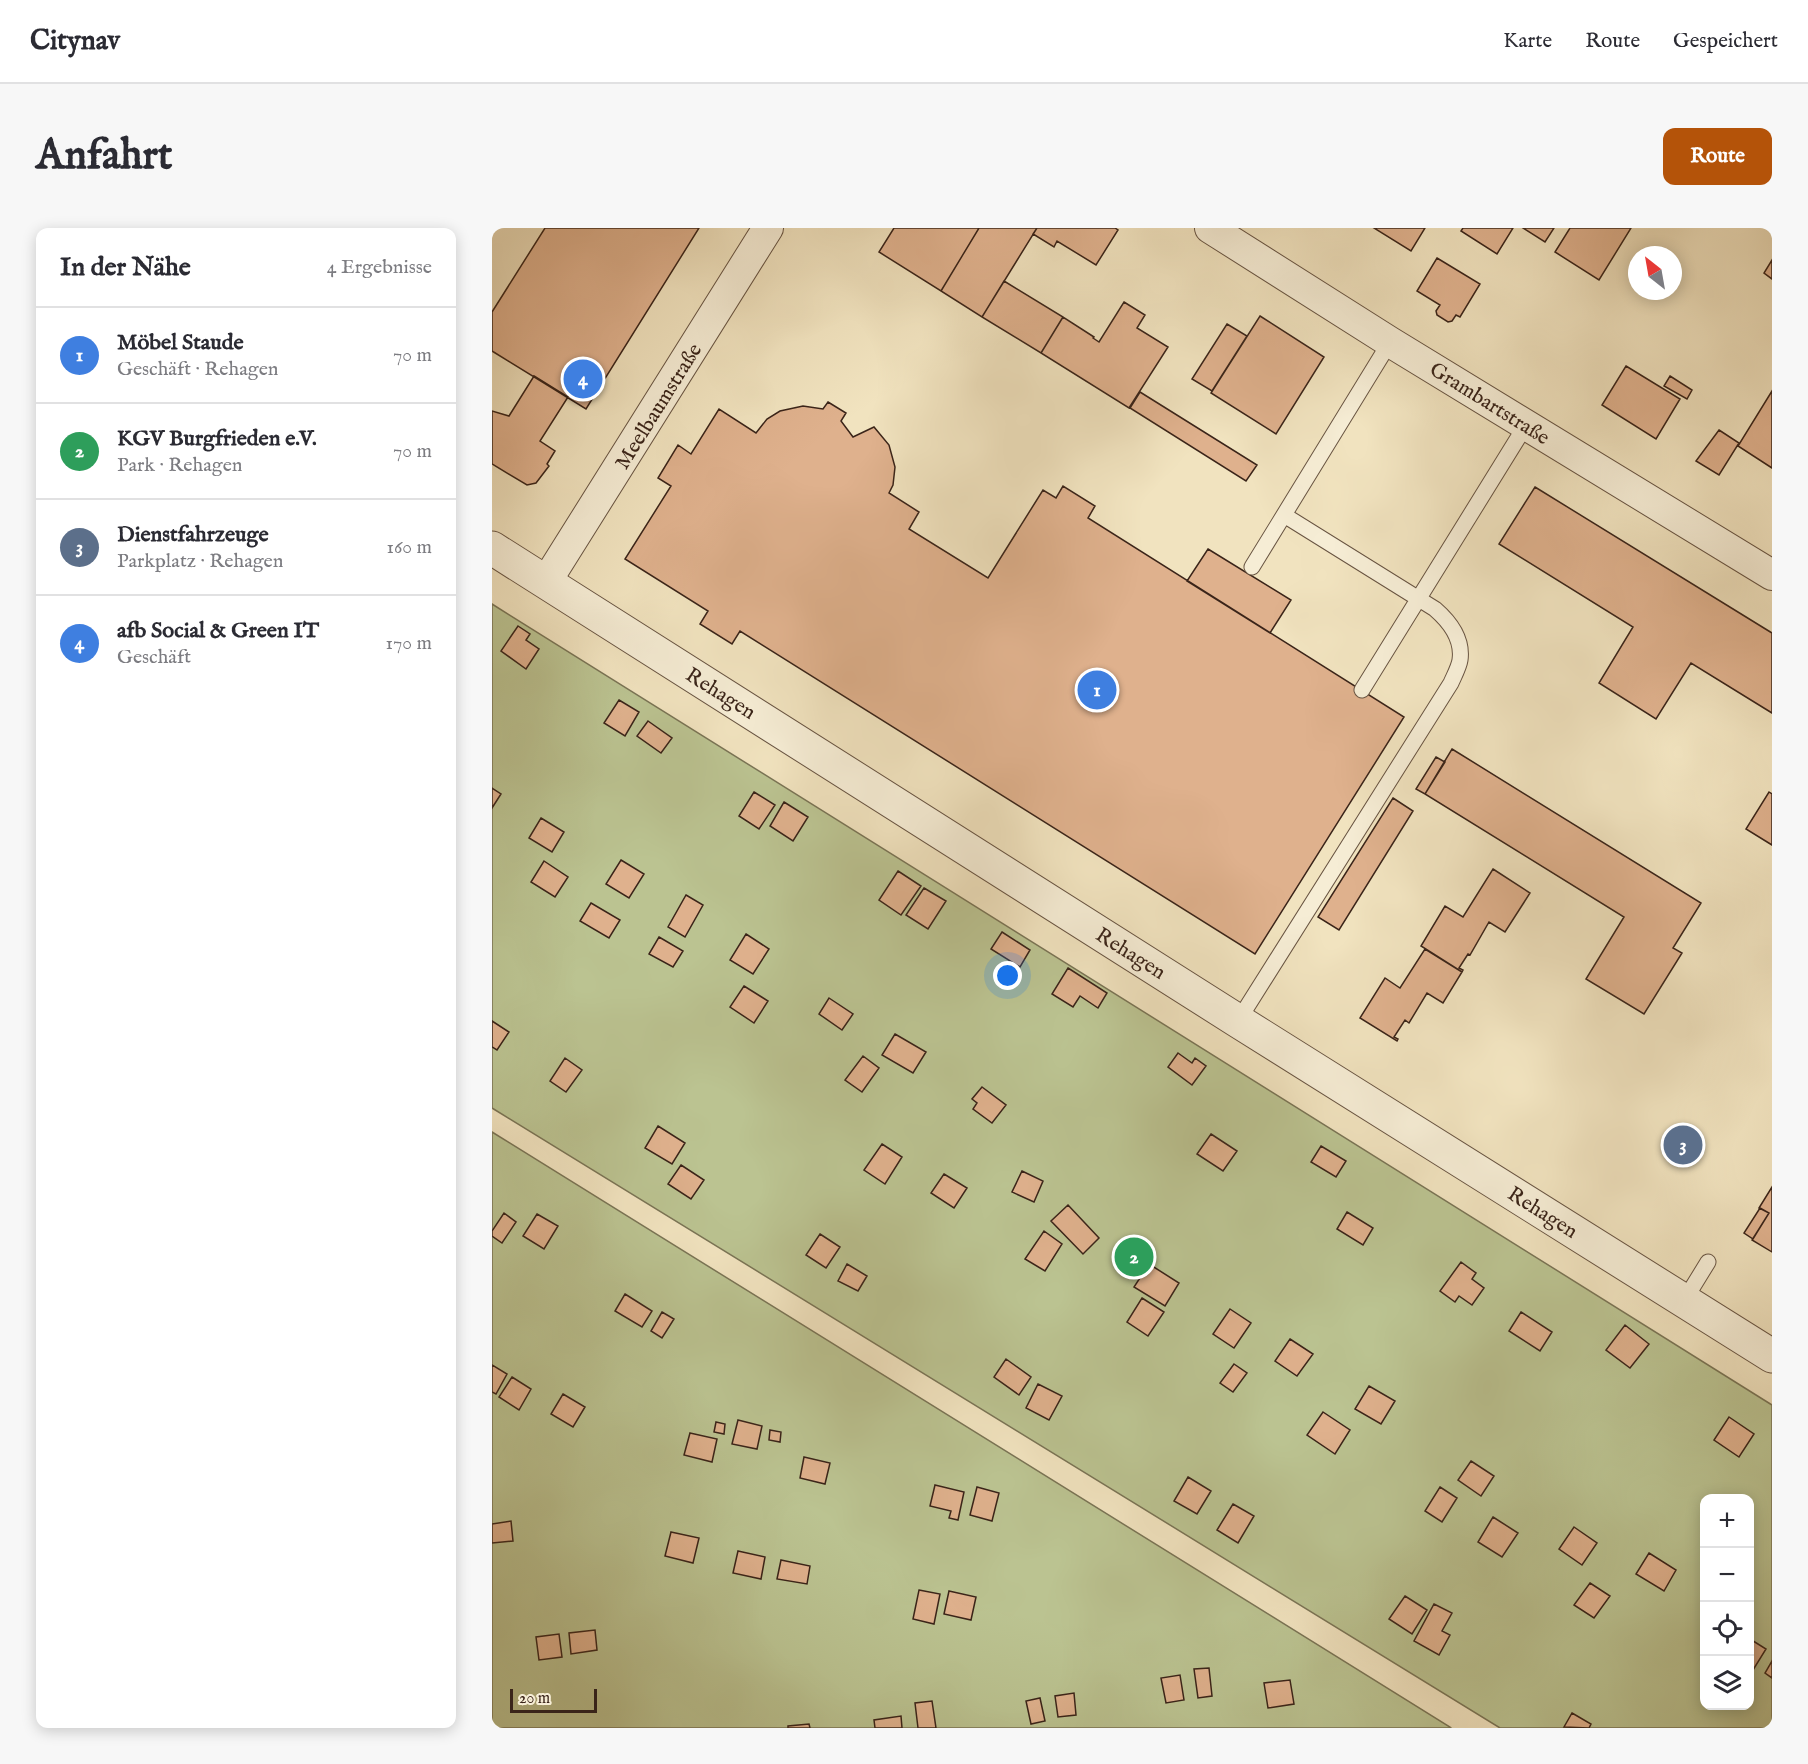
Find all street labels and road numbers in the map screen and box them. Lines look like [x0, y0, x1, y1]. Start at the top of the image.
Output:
street label: Meelbaumstraße [610, 338, 709, 475]
street label: Grambartstraße [1424, 357, 1555, 452]
street label: Rehagen [680, 662, 760, 726]
street label: Rehagen [1090, 922, 1170, 986]
street label: Rehagen [1502, 1181, 1582, 1245]

